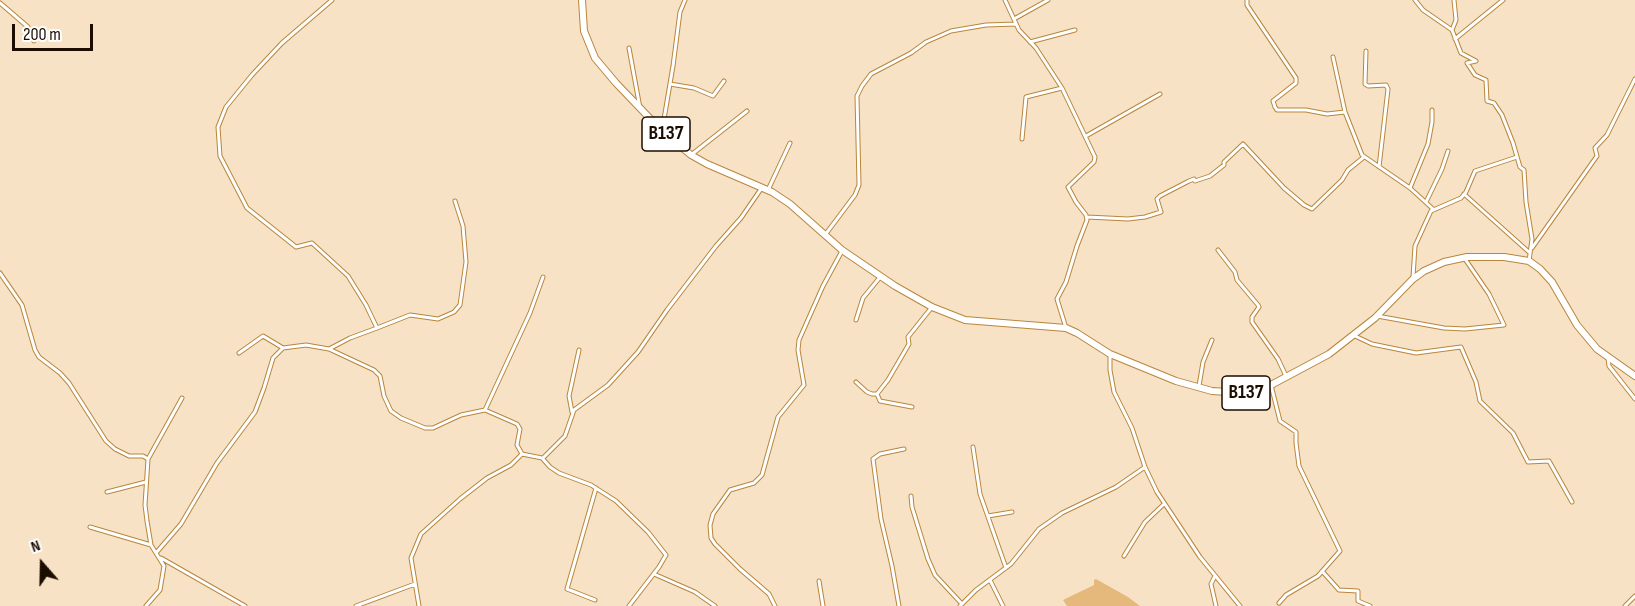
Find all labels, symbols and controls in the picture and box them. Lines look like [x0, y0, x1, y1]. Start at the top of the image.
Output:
scale bar [15, 12, 96, 50]
text: 200 m [23, 24, 61, 45]
road number: B137 [642, 117, 690, 151]
road number: B137 [1222, 376, 1270, 410]
north arrow [12, 534, 72, 594]
text: N [28, 536, 43, 557]

